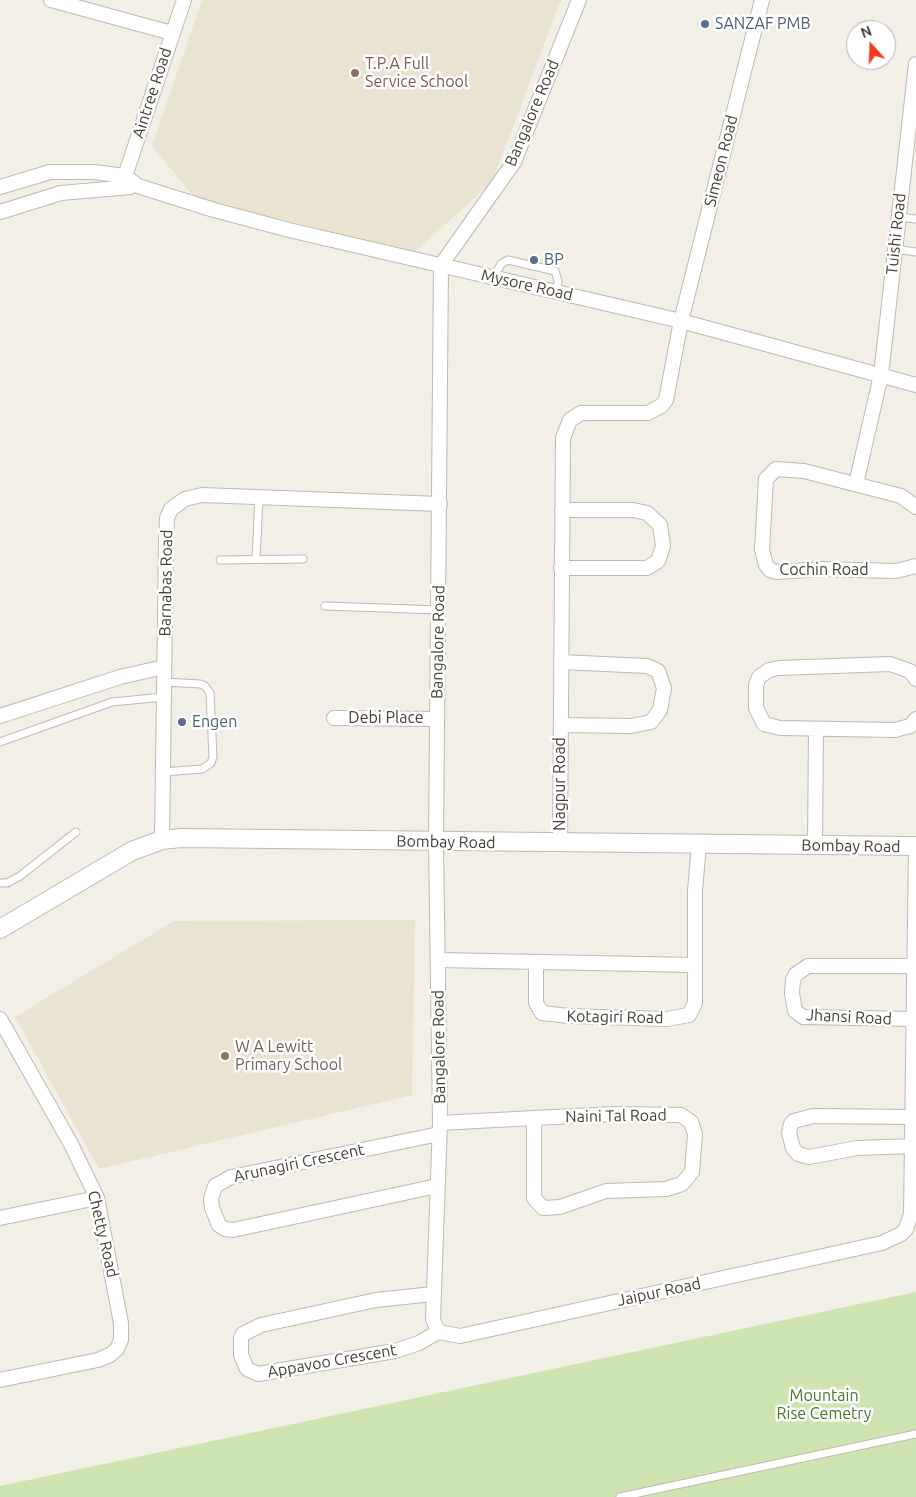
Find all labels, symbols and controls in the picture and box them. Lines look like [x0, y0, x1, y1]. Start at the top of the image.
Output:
place label: SANZAF PMB [715, 14, 811, 34]
marker: SANZAF PMB [699, 18, 711, 30]
north arrow [846, 20, 896, 70]
text: N [859, 23, 874, 41]
street label: Aintree Road [128, 45, 176, 141]
place label: T.P.A Full Service School [365, 54, 468, 92]
street label: Bangalore Road [501, 57, 563, 169]
marker: T.P.A Full Service School [349, 67, 361, 79]
street label: Simeon Road [700, 113, 742, 209]
street label: Tuishi Road [882, 192, 910, 276]
place label: BP [544, 250, 564, 270]
marker: BP [528, 254, 540, 266]
street label: Mysore Road [479, 265, 575, 305]
street label: Barnabas Road [155, 529, 177, 637]
street label: Cochin Road [779, 560, 869, 580]
street label: Bangalore Road [427, 585, 449, 699]
street label: Debi Place [348, 708, 424, 728]
place label: Engen [192, 712, 237, 732]
marker: Engen [176, 716, 188, 728]
street label: Nagpur Road [550, 737, 570, 831]
street label: Bombay Road [396, 832, 496, 852]
street label: Bombay Road [801, 836, 901, 856]
street label: Bangalore Road [428, 990, 450, 1104]
street label: Jhansi Road [806, 1005, 892, 1029]
street label: Kotagiri Road [566, 1007, 664, 1027]
place label: W A Lewitt Primary School [235, 1037, 342, 1075]
marker: W A Lewitt Primary School [219, 1050, 231, 1062]
street label: Naini Tal Road [565, 1106, 667, 1126]
street label: Arunagiri Crescent [232, 1140, 366, 1186]
street label: Chetty Road [84, 1189, 122, 1279]
street label: Jaipur Road [615, 1274, 703, 1310]
street label: Appavoo Crescent [266, 1340, 398, 1382]
park label: Mountain Rise Cemetry [777, 1386, 871, 1424]

